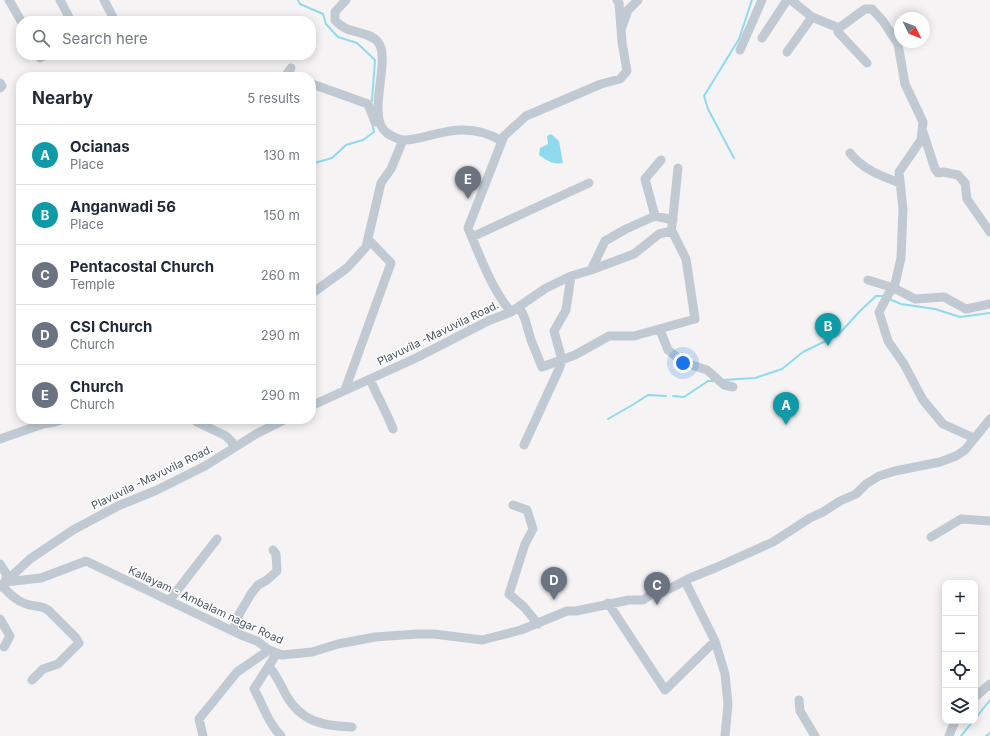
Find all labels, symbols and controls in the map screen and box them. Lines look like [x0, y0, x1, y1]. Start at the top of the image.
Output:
north arrow [894, 12, 930, 48]
search box [16, 16, 316, 60]
icon: search [30, 27, 52, 49]
text: Search here [62, 29, 148, 48]
text: Nearby [32, 88, 93, 108]
text: 5 results [247, 90, 300, 106]
text: Ocianas [70, 137, 130, 156]
text: A [40, 147, 50, 163]
text: 130 m [263, 147, 300, 163]
text: Place [70, 156, 104, 172]
pin: E [455, 166, 481, 199]
text: Anganwadi 56 [70, 197, 176, 216]
text: B [41, 207, 49, 223]
text: 150 m [264, 207, 300, 223]
text: Place [70, 216, 104, 232]
text: Pentacostal Church [70, 257, 214, 276]
text: C [40, 267, 50, 283]
text: 260 m [261, 267, 300, 283]
text: Temple [70, 276, 115, 292]
street label: Plavuvila -Mavuvila Road. [375, 297, 501, 369]
pin: B [815, 313, 841, 346]
text: CSI Church [70, 317, 152, 336]
text: D [40, 327, 50, 343]
text: 290 m [261, 327, 300, 343]
text: Church [70, 336, 115, 352]
your location [673, 353, 693, 373]
text: Church [70, 377, 124, 396]
text: E [41, 387, 49, 403]
text: 290 m [261, 387, 300, 403]
pin: A [773, 392, 799, 425]
text: Church [70, 396, 115, 412]
street label: Plavuvila -Mavuvila Road. [89, 441, 215, 513]
street label: Kallayam - Ambalam nagar Road [126, 563, 286, 647]
pin: D [541, 567, 567, 600]
pin: C [644, 572, 670, 605]
map controls [942, 580, 978, 724]
button: + [942, 580, 978, 616]
button: − [942, 616, 978, 652]
button: locate [942, 652, 978, 688]
button: layers [942, 688, 978, 724]

